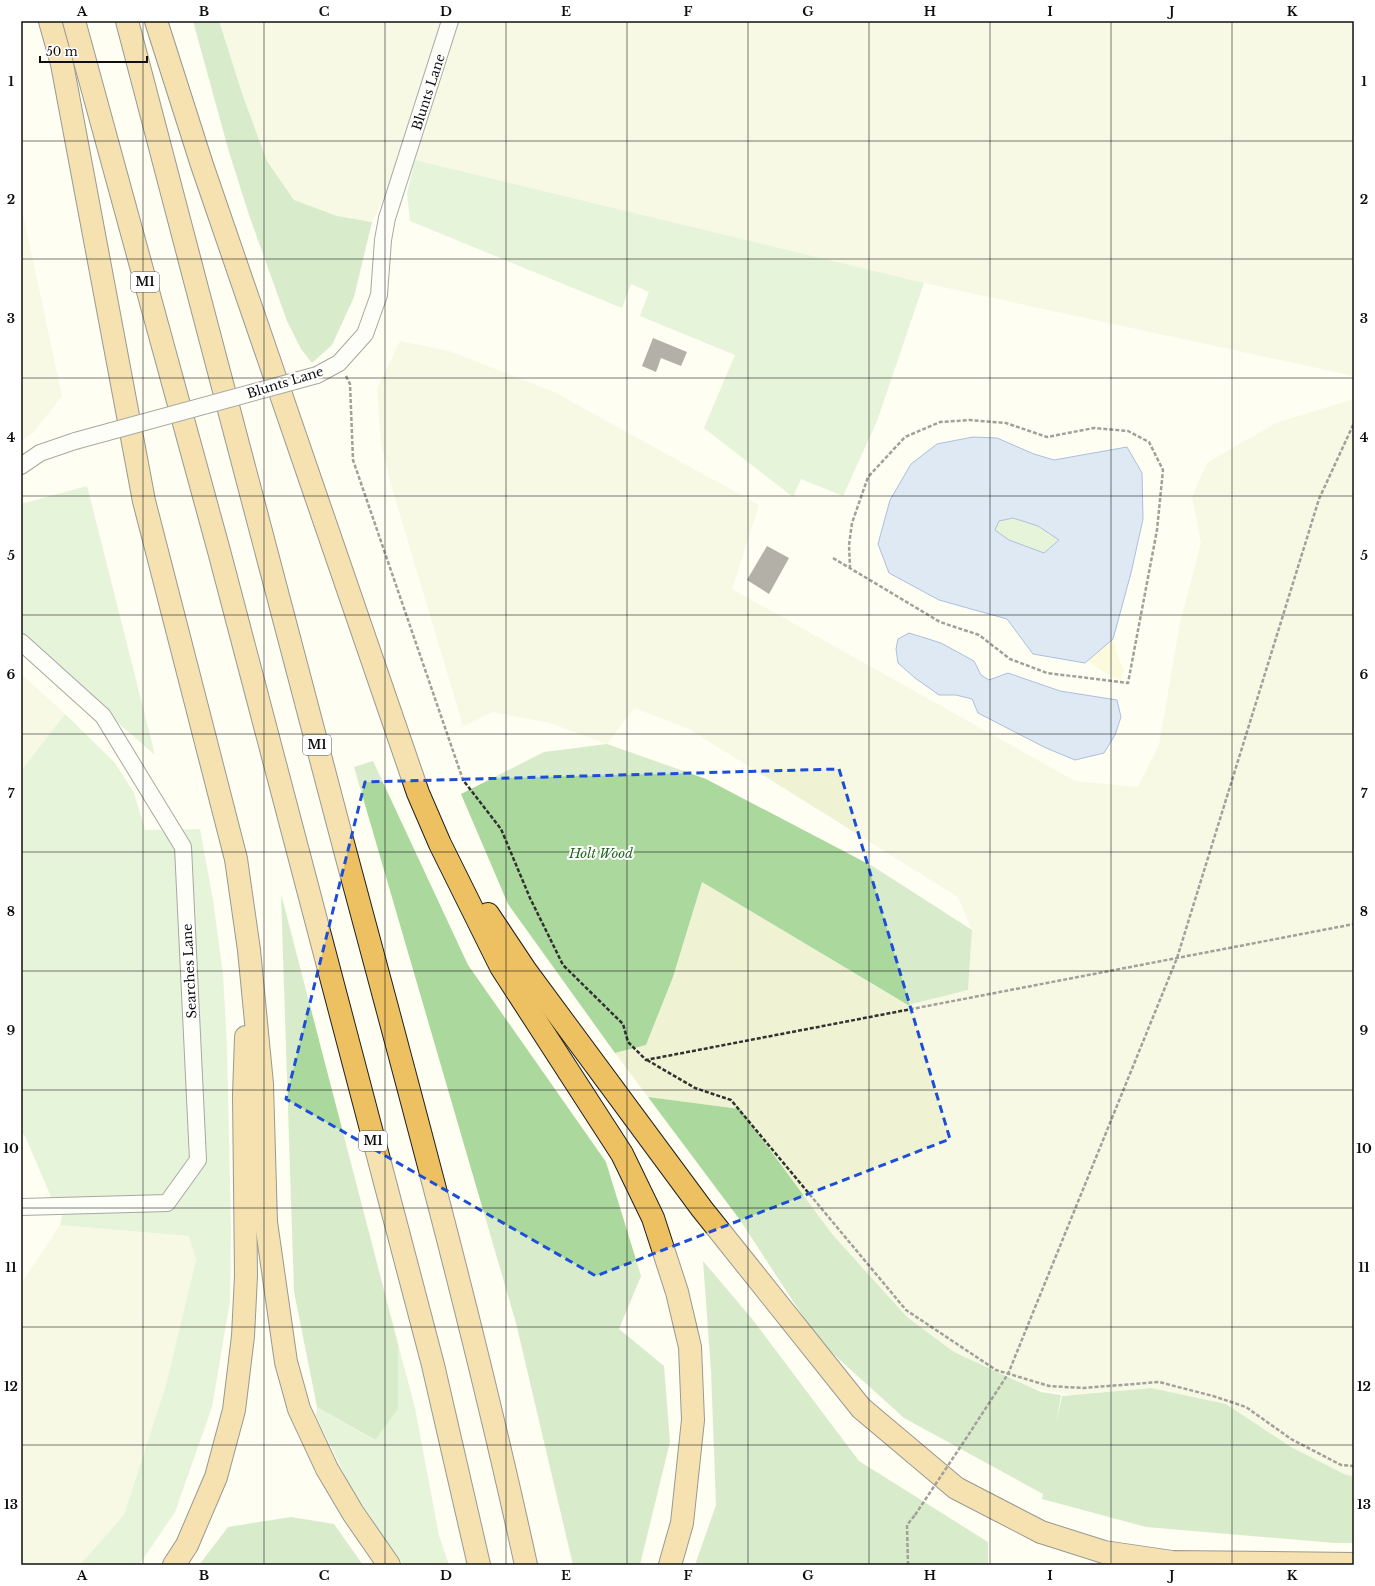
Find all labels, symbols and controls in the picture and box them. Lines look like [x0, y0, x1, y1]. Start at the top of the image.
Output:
text: A [76, 3, 88, 20]
text: B [199, 3, 209, 20]
text: C [319, 3, 330, 20]
text: D [440, 3, 452, 20]
text: E [561, 3, 571, 20]
text: F [684, 3, 693, 20]
text: G [802, 3, 814, 20]
text: H [924, 3, 936, 20]
text: I [1047, 3, 1053, 20]
text: J [1166, 3, 1175, 20]
text: K [1287, 3, 1298, 20]
scale bar [40, 38, 147, 64]
text: 50 m [46, 44, 78, 59]
street label: Blunts Lane [408, 52, 449, 133]
text: 1 [8, 73, 14, 90]
text: 1 [1361, 73, 1367, 90]
text: 2 [7, 191, 15, 208]
text: 2 [1360, 191, 1368, 208]
road number: M1 [131, 272, 159, 292]
text: 3 [7, 310, 15, 327]
text: 3 [1360, 310, 1368, 327]
street label: Blunts Lane [245, 363, 326, 402]
text: 4 [7, 429, 16, 446]
text: 4 [1360, 429, 1369, 446]
text: 5 [7, 547, 15, 564]
text: 5 [1360, 547, 1368, 564]
text: 6 [7, 666, 16, 683]
text: 6 [1360, 666, 1369, 683]
road number: M1 [303, 735, 331, 755]
text: 7 [8, 785, 15, 802]
text: 7 [1361, 785, 1368, 802]
park label: Holt Wood [568, 845, 633, 862]
text: 8 [7, 903, 15, 920]
text: 8 [1360, 903, 1368, 920]
street label: Searches Lane [179, 923, 200, 1019]
text: 9 [7, 1022, 16, 1039]
text: 9 [1360, 1022, 1369, 1039]
road number: M1 [359, 1131, 387, 1151]
text: 10 [3, 1140, 19, 1157]
text: 10 [1356, 1140, 1372, 1157]
text: 11 [5, 1259, 17, 1276]
text: 11 [1358, 1259, 1370, 1276]
text: 12 [4, 1378, 18, 1395]
text: 12 [1357, 1378, 1371, 1395]
text: 13 [4, 1496, 18, 1513]
text: 13 [1357, 1496, 1371, 1513]
text: A [76, 1567, 88, 1584]
text: B [199, 1567, 209, 1584]
text: C [319, 1567, 330, 1584]
text: D [440, 1567, 452, 1584]
text: E [561, 1567, 571, 1584]
text: F [684, 1567, 693, 1584]
text: G [802, 1567, 814, 1584]
text: H [924, 1567, 936, 1584]
text: I [1047, 1567, 1053, 1584]
text: J [1166, 1567, 1175, 1584]
text: K [1287, 1567, 1298, 1584]

